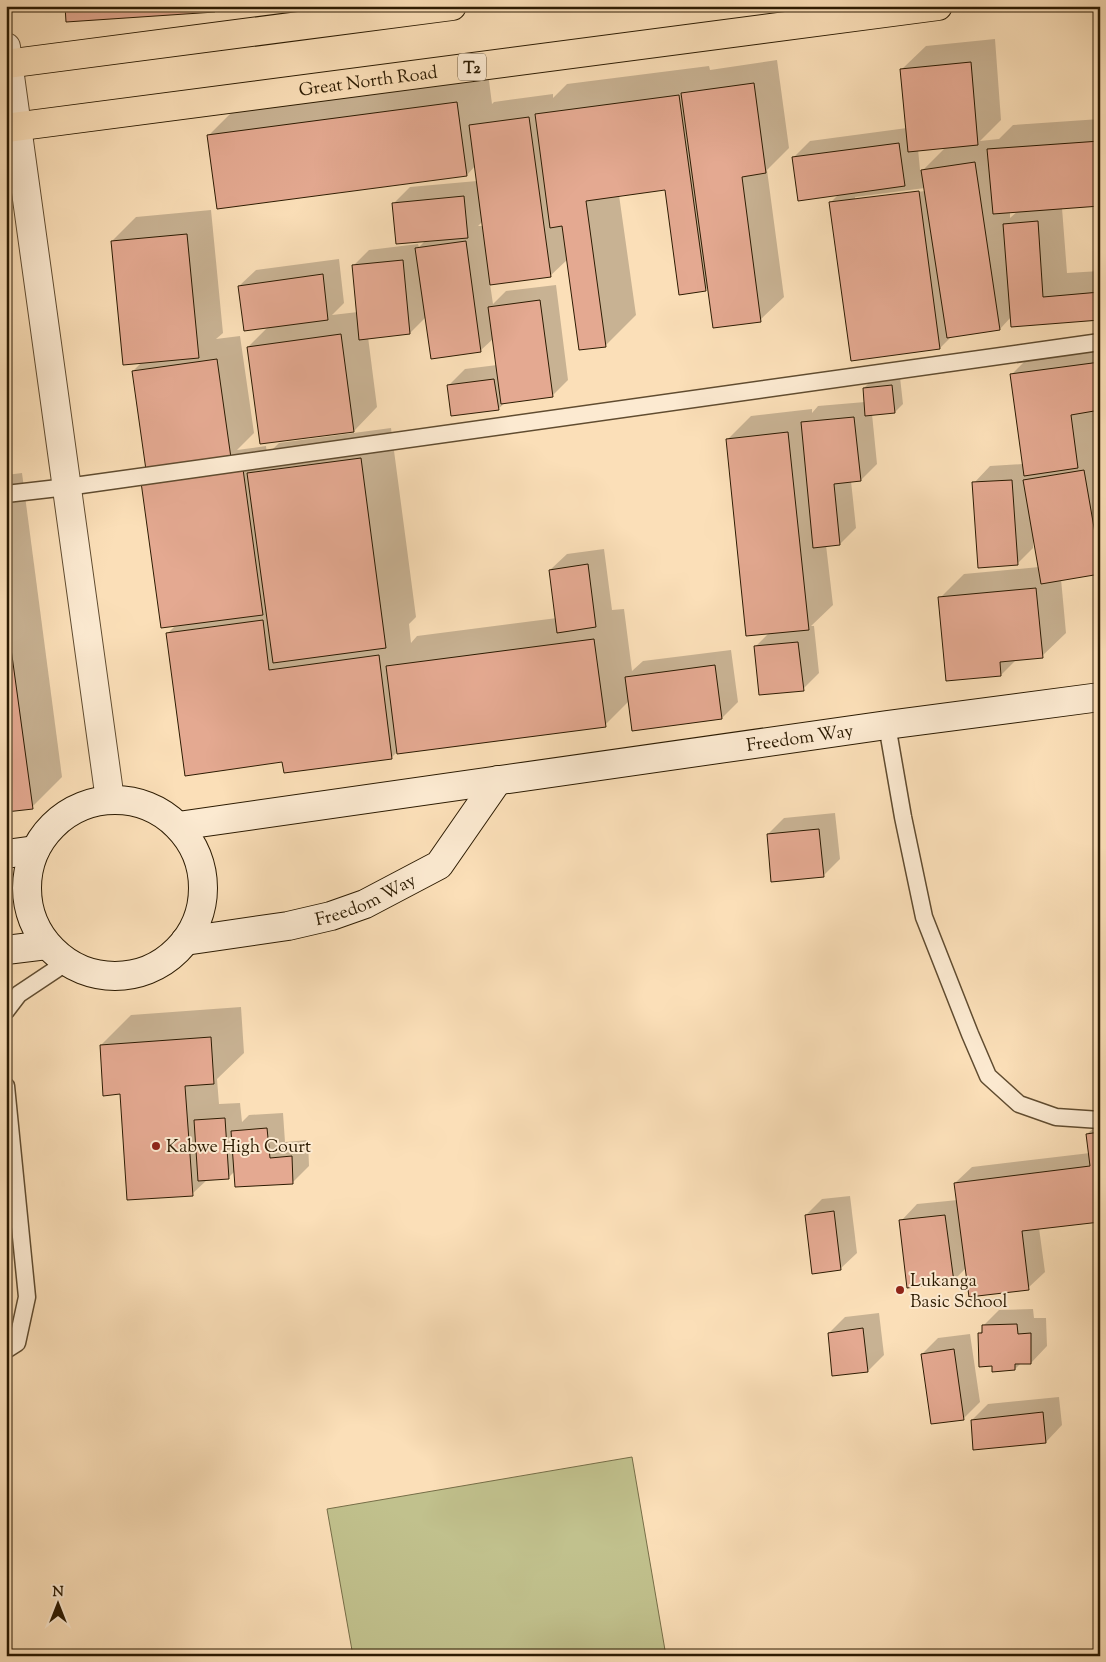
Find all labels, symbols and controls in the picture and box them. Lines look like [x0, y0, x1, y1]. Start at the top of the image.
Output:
road number: T2 [458, 54, 486, 80]
street label: Great North Road [297, 61, 439, 105]
street label: Freedom Way [745, 719, 855, 760]
street label: Freedom Way [313, 868, 421, 934]
place label: Kabwe High Court [166, 1135, 311, 1161]
marker: Kabwe High Court [150, 1140, 162, 1152]
place label: Lukanga Basic School [910, 1269, 1008, 1316]
marker: Lukanga Basic School [894, 1284, 906, 1296]
north arrow [32, 1580, 82, 1630]
text: N [52, 1583, 64, 1603]

